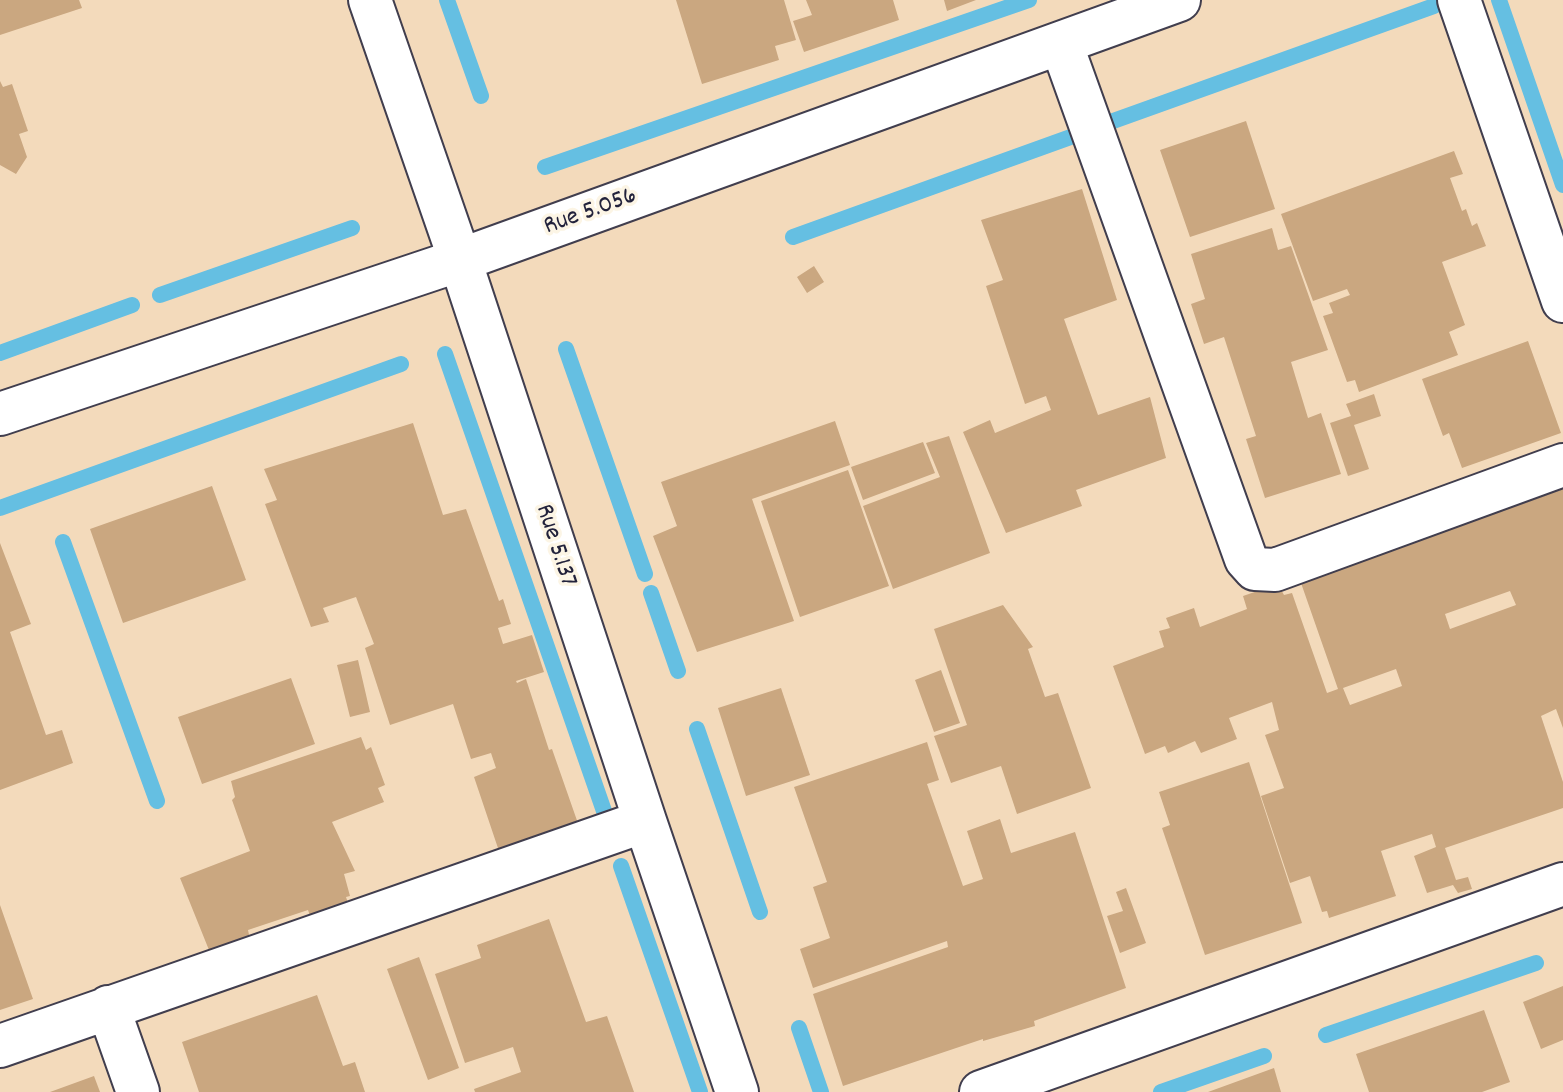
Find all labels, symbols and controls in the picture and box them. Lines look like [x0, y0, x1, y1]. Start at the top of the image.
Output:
street label: Rue 5.056 [540, 182, 642, 244]
street label: Rue 5.137 [526, 501, 582, 591]

